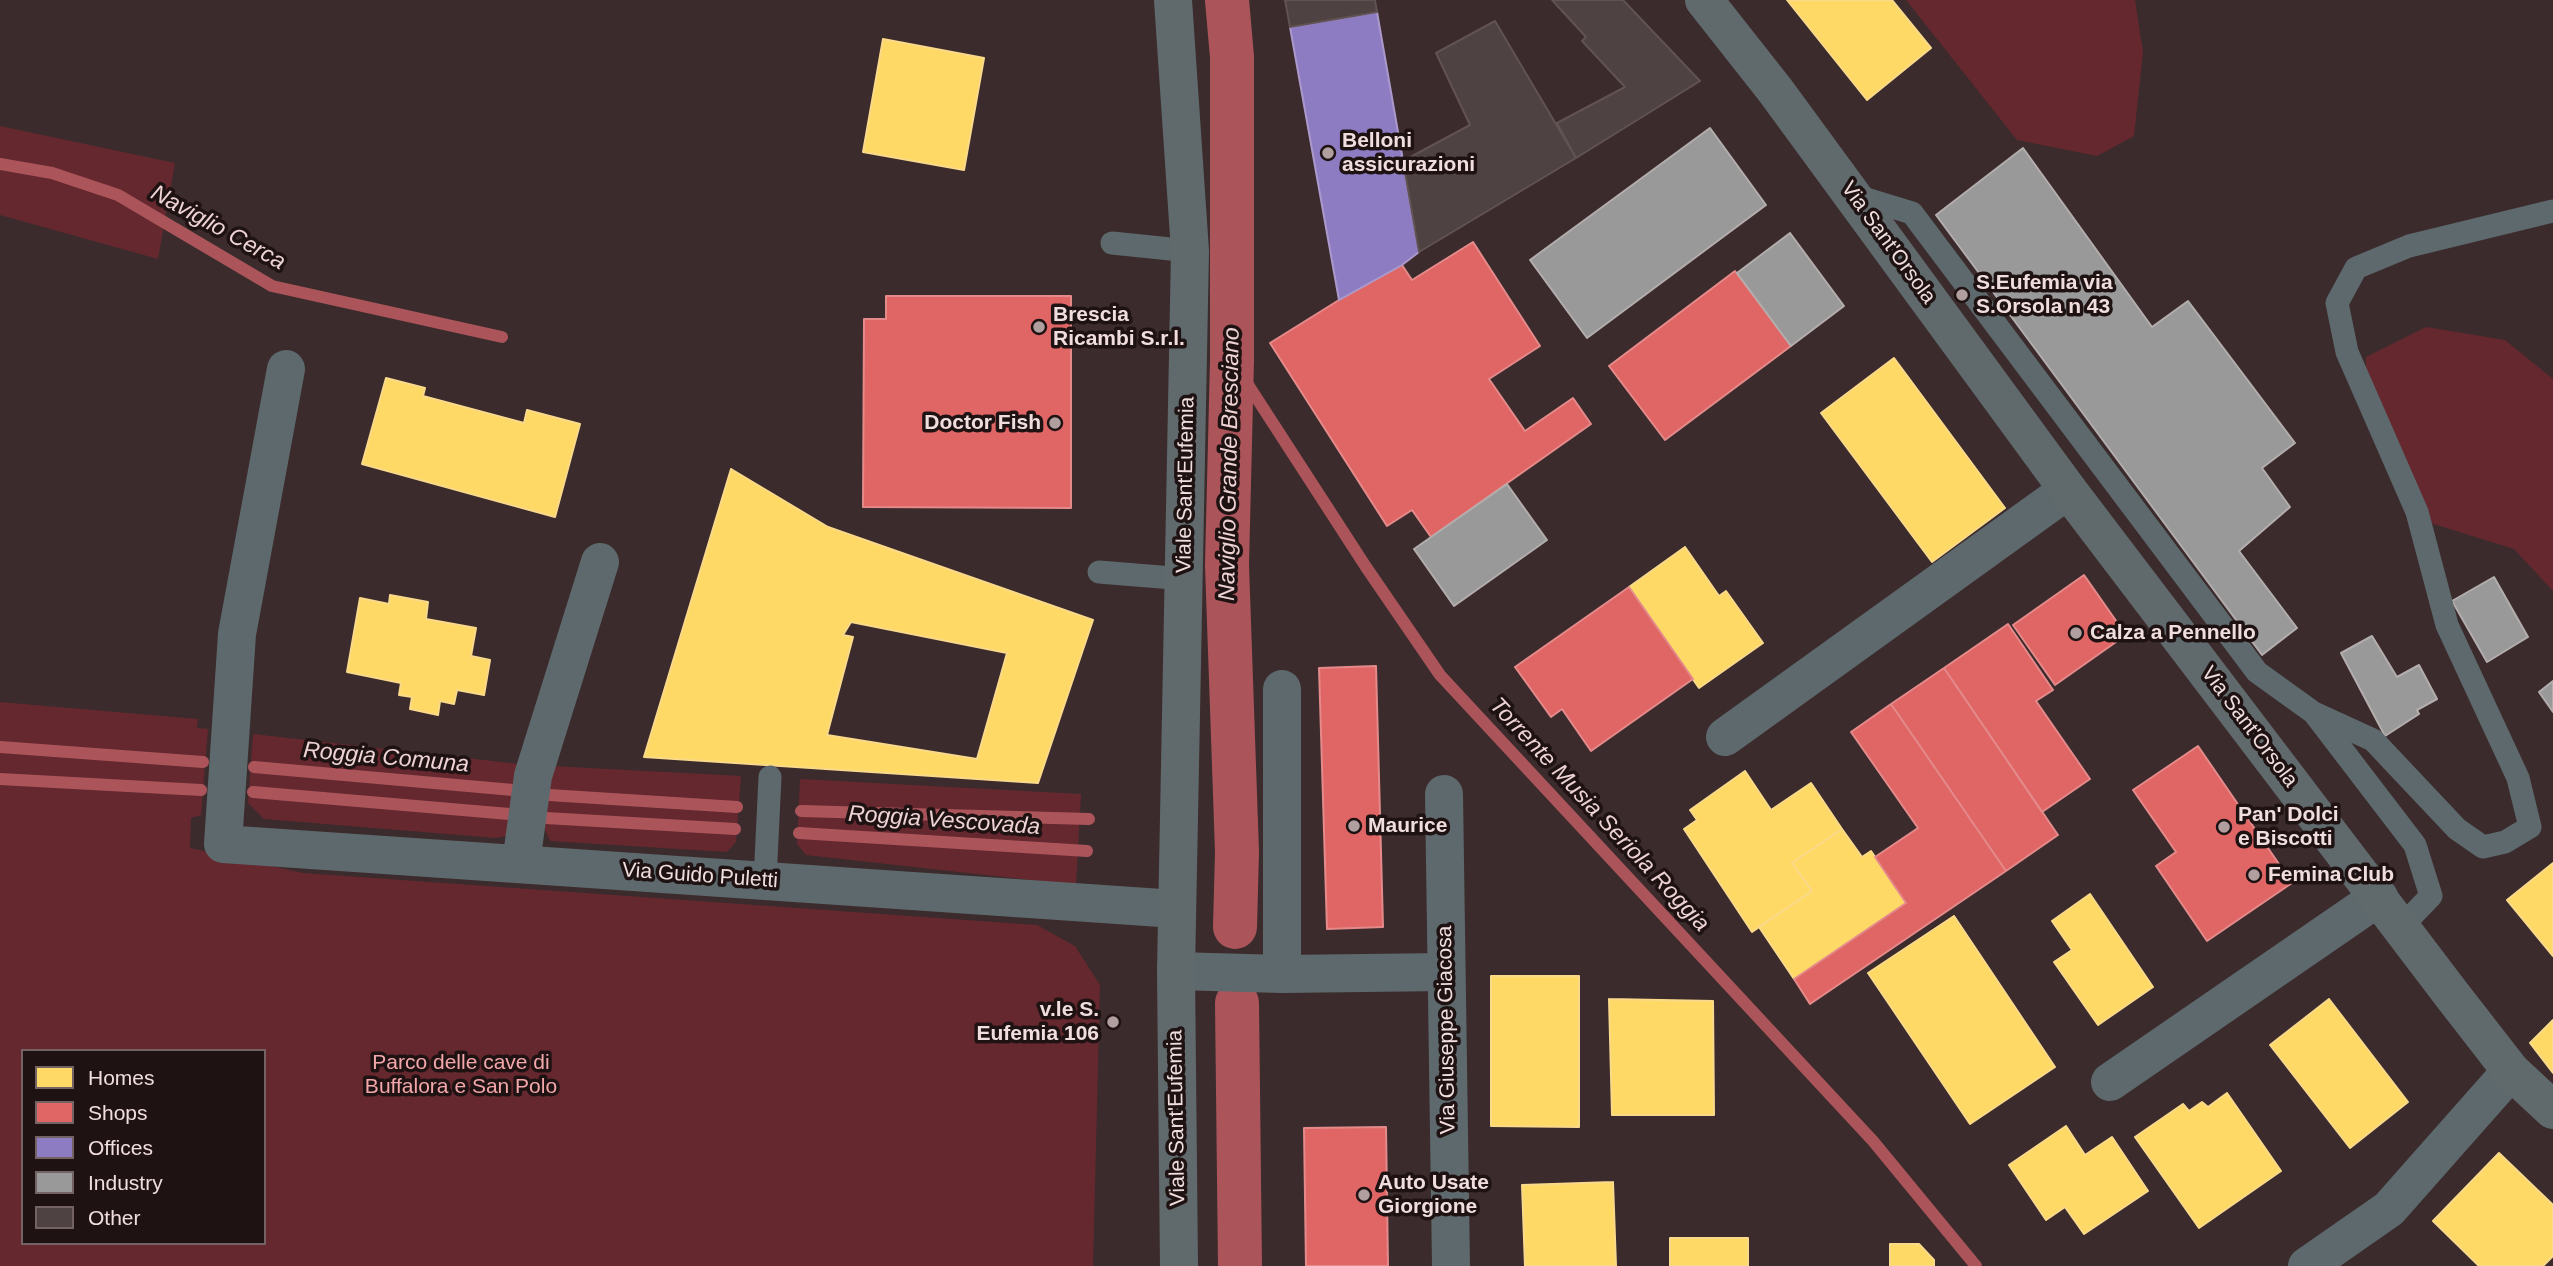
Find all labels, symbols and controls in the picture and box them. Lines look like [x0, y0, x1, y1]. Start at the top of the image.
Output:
place label: Belloni assicurazioni [1342, 128, 1475, 178]
marker: Belloni assicurazioni [1320, 145, 1336, 161]
street label: Via Sant'Orsola [1835, 177, 1941, 309]
water label: Naviglio Cerca [146, 180, 290, 276]
place label: S.Eufemia via S.Orsola n 43 [1976, 270, 2113, 320]
marker: S.Eufemia via S.Orsola n 43 [1954, 287, 1970, 303]
place label: Brescia Ricambi S.r.l. [1053, 302, 1185, 352]
marker: Brescia Ricambi S.r.l. [1031, 319, 1047, 335]
water label: Naviglio Grande Bresciano [1214, 327, 1246, 601]
street label: Viale Sant'Eufemia [1172, 397, 1200, 573]
place label: Doctor Fish [924, 410, 1041, 436]
marker: Doctor Fish [1047, 415, 1063, 431]
place label: Calza a Pennello [2090, 620, 2256, 646]
marker: Calza a Pennello [2068, 625, 2084, 641]
street label: Via Sant'Orsola [2195, 662, 2303, 792]
water label: Torrente Musia Seriola Roggia [1483, 692, 1715, 938]
water label: Roggia Comuna [302, 737, 470, 779]
water label: Roggia Vescovada [847, 801, 1041, 841]
place label: Pan' Dolci e Biscotti [2238, 802, 2339, 852]
place label: Maurice [1368, 813, 1447, 839]
marker: Maurice [1346, 818, 1362, 834]
marker: Pan' Dolci e Biscotti [2216, 819, 2232, 835]
street label: Via Guido Puletti [621, 858, 779, 894]
place label: Femina Club [2268, 862, 2394, 888]
marker: Femina Club [2246, 867, 2262, 883]
street label: Via Giuseppe Giacosa [1433, 926, 1461, 1134]
place label: v.le S. Eufemia 106 [976, 997, 1099, 1047]
marker: v.le S. Eufemia 106 [1105, 1014, 1121, 1030]
street label: Viale Sant'Eufemia [1163, 1030, 1191, 1206]
legend [21, 1049, 266, 1245]
park label: Parco delle cave di Buffalora e San Polo [365, 1050, 557, 1100]
text: Homes [88, 1066, 155, 1089]
text: Shops [88, 1101, 148, 1124]
text: Offices [88, 1136, 153, 1159]
place label: Auto Usate Giorgione [1378, 1170, 1489, 1220]
text: Industry [88, 1171, 163, 1194]
marker: Auto Usate Giorgione [1356, 1187, 1372, 1203]
text: Other [88, 1206, 141, 1229]

